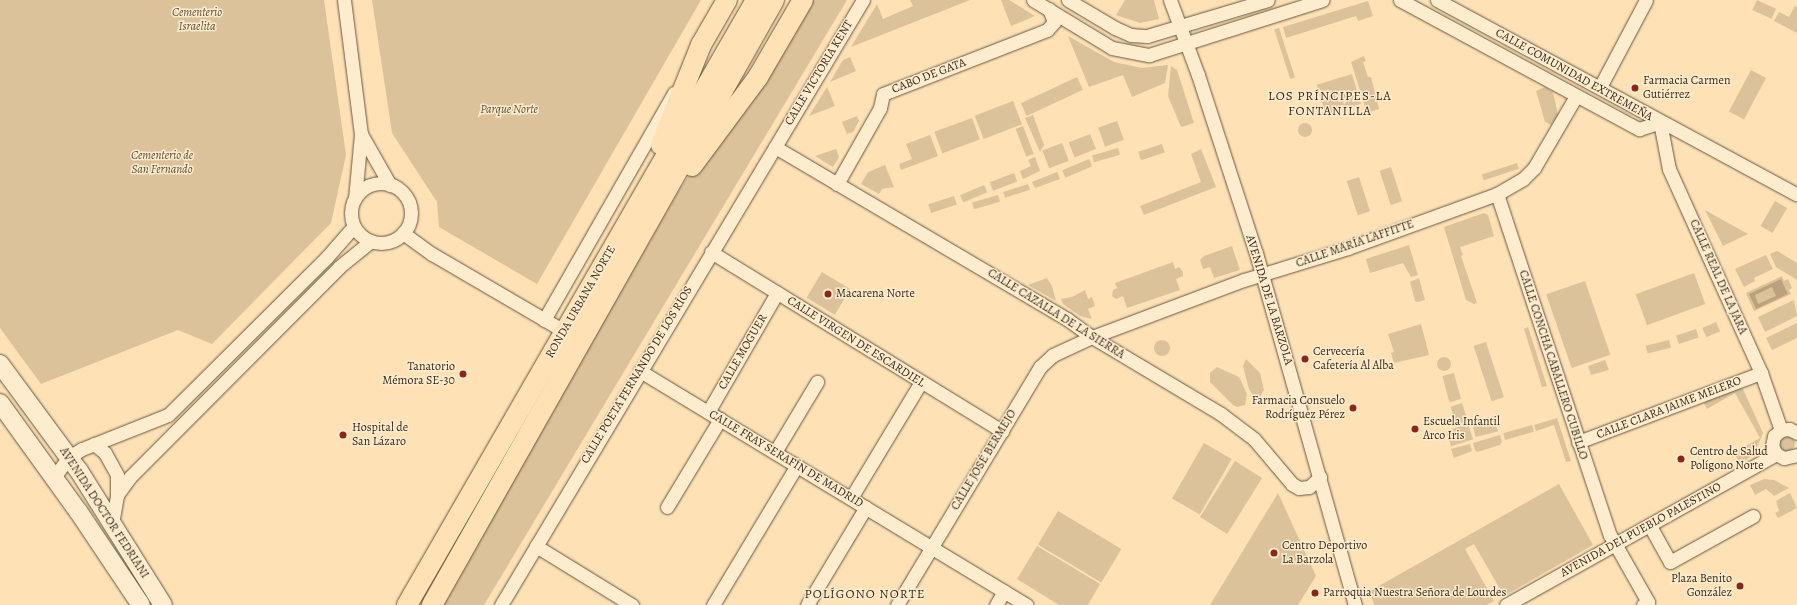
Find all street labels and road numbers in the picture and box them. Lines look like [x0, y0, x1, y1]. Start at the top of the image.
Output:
street label: CALLE VICTORIA KENT [782, 18, 856, 128]
street label: CALLE COMUNIDAD EXTREMEÑA [1493, 26, 1655, 124]
street label: CABO DE GATA [890, 55, 968, 97]
street label: CALLE MARÍA LAFFITTE [1294, 217, 1416, 271]
street label: CALLE REAL DE LA JARA [1686, 217, 1750, 337]
street label: AVENIDA DE LA BARZOLA [1242, 233, 1296, 367]
street label: RONDA URBANA NORTE [543, 243, 619, 361]
street label: CALLE CAZALLA DE LA SIERRA [985, 266, 1127, 362]
street label: CALLE CONCHA CABALLERO CUBILLO [1515, 268, 1591, 462]
street label: CALLE POETA FERNANDO DE LOS RÍOS [578, 284, 696, 466]
street label: CALLE VIRGEN DE ESCARDIEL [784, 294, 928, 390]
street label: CALLE MOGUER [716, 312, 770, 392]
street label: CALLE CLARA JAIME MELERO [1595, 374, 1743, 442]
street label: CALLE FRAY SERAFÍN DE MADRID [706, 407, 866, 511]
street label: CALLE JOSÉ BERMEJO [948, 407, 1020, 513]
street label: AVENIDA DOCTOR FEDRIANI [56, 445, 152, 581]
street label: AVENIDA DEL PUEBLO PALESTINO [1558, 480, 1724, 580]

